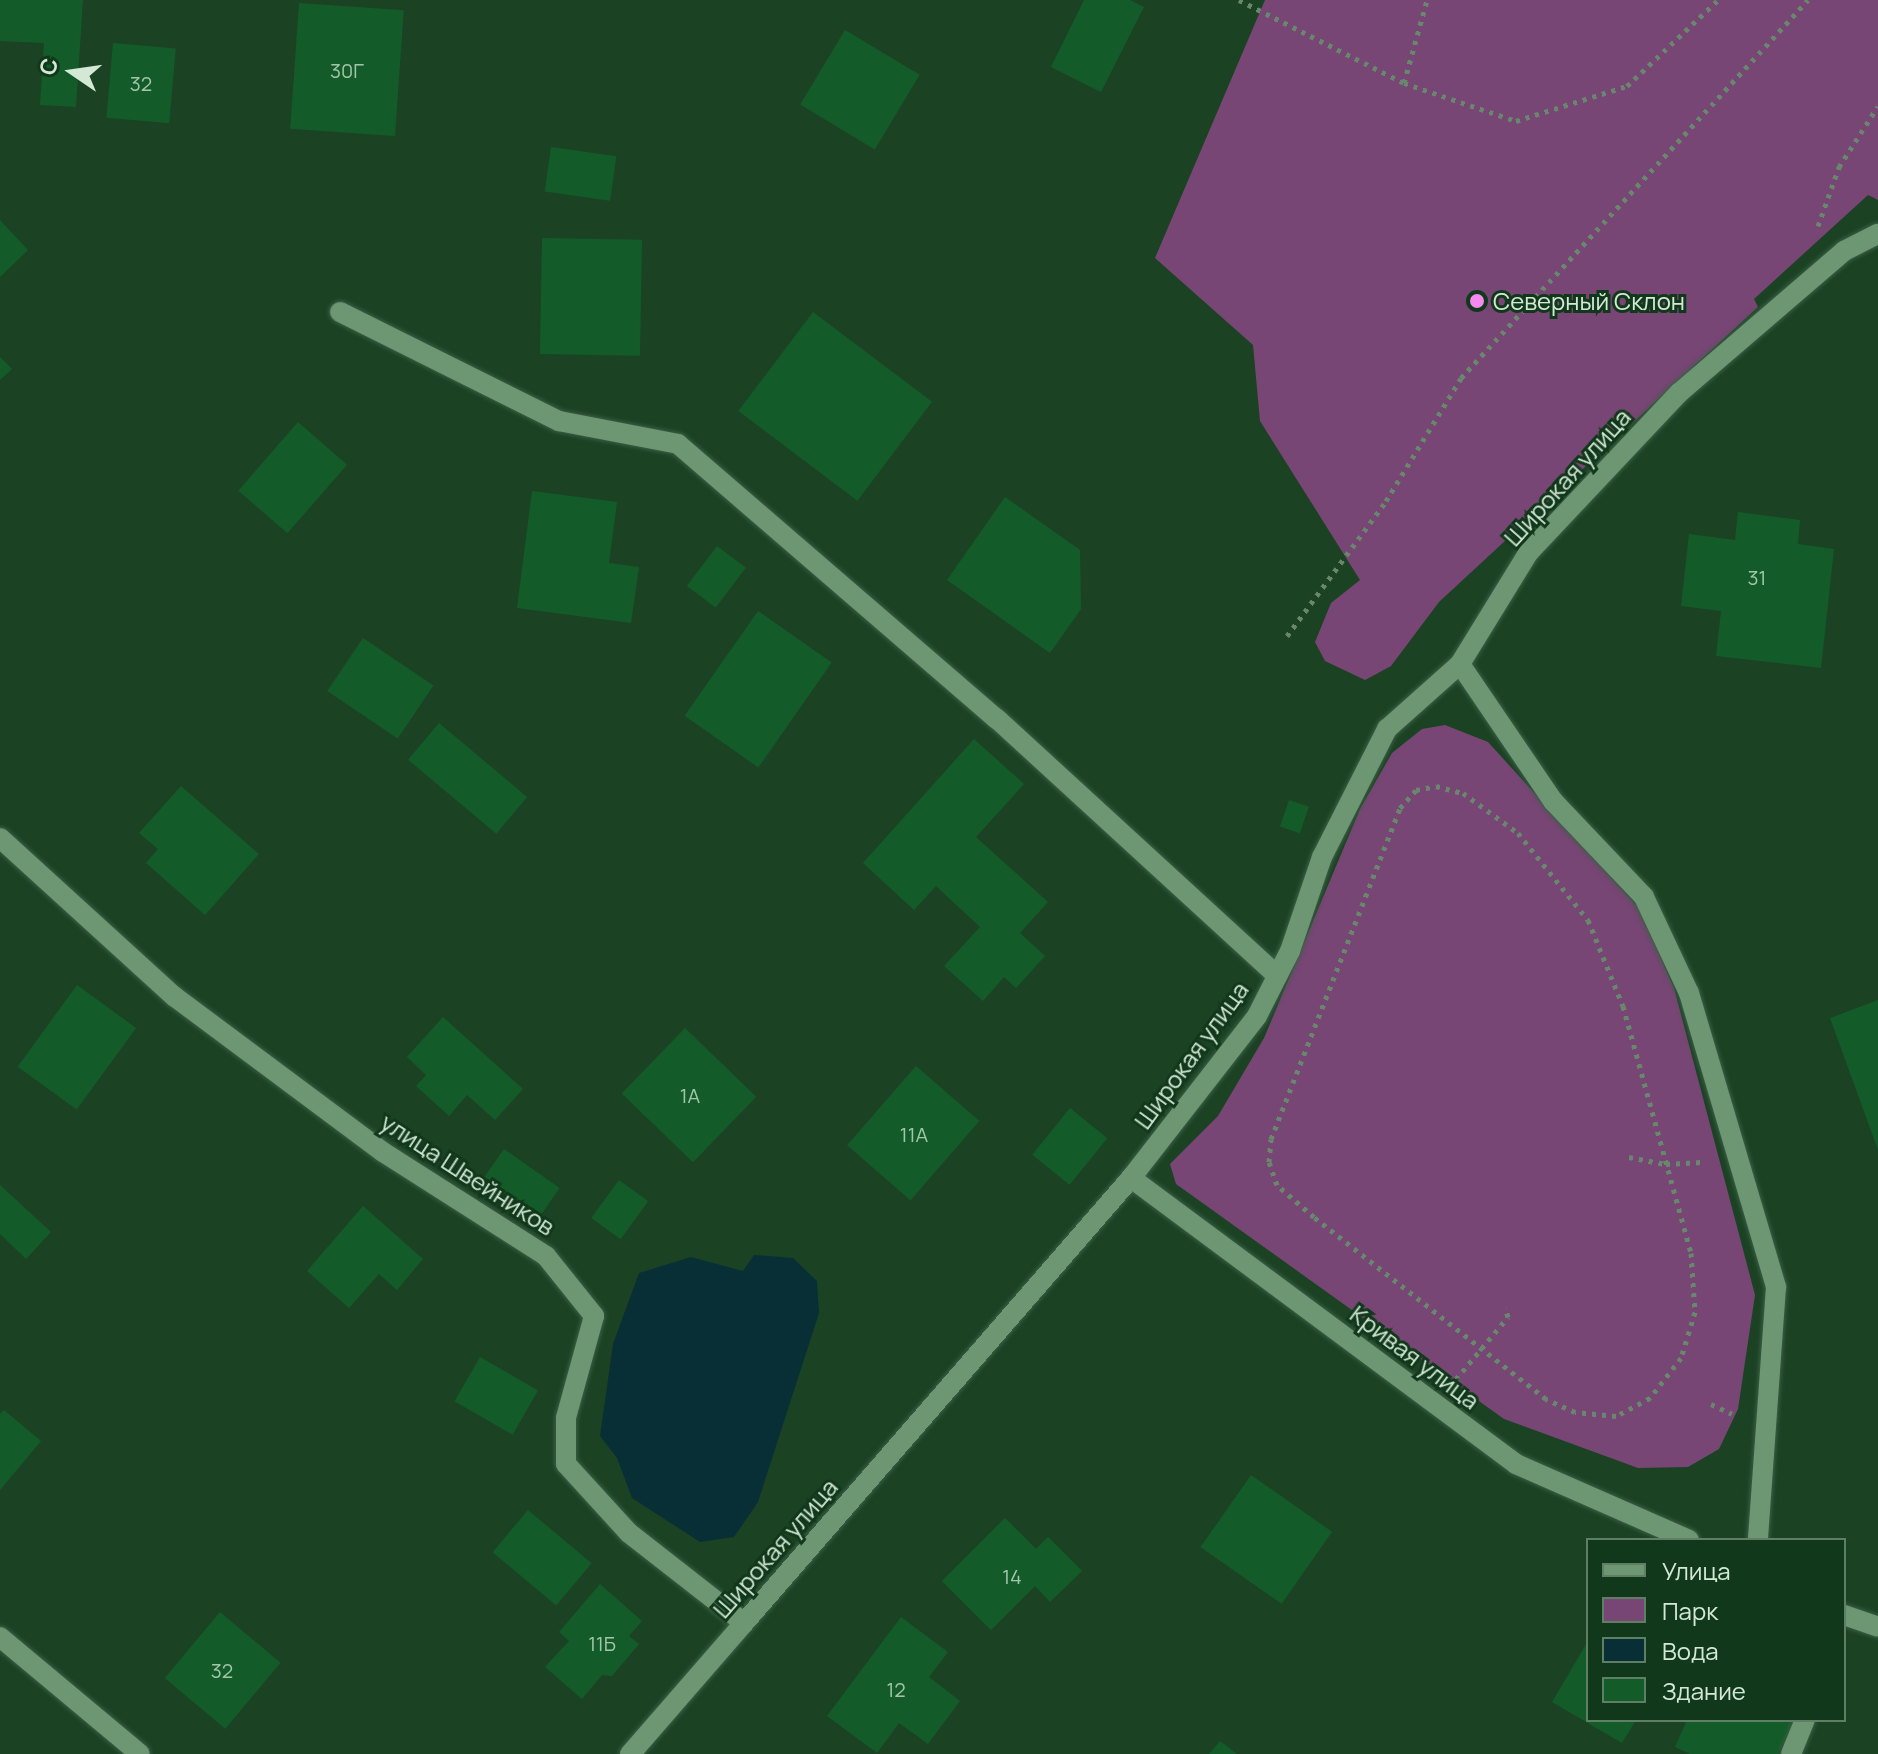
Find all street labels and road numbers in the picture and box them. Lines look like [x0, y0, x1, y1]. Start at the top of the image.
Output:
street label: Широкая улица [1498, 402, 1636, 552]
street label: Широкая улица [1128, 976, 1254, 1134]
street label: улица Швейников [376, 1107, 560, 1241]
street label: Кривая улица [1345, 1299, 1485, 1415]
street label: Широкая улица [707, 1473, 843, 1623]

